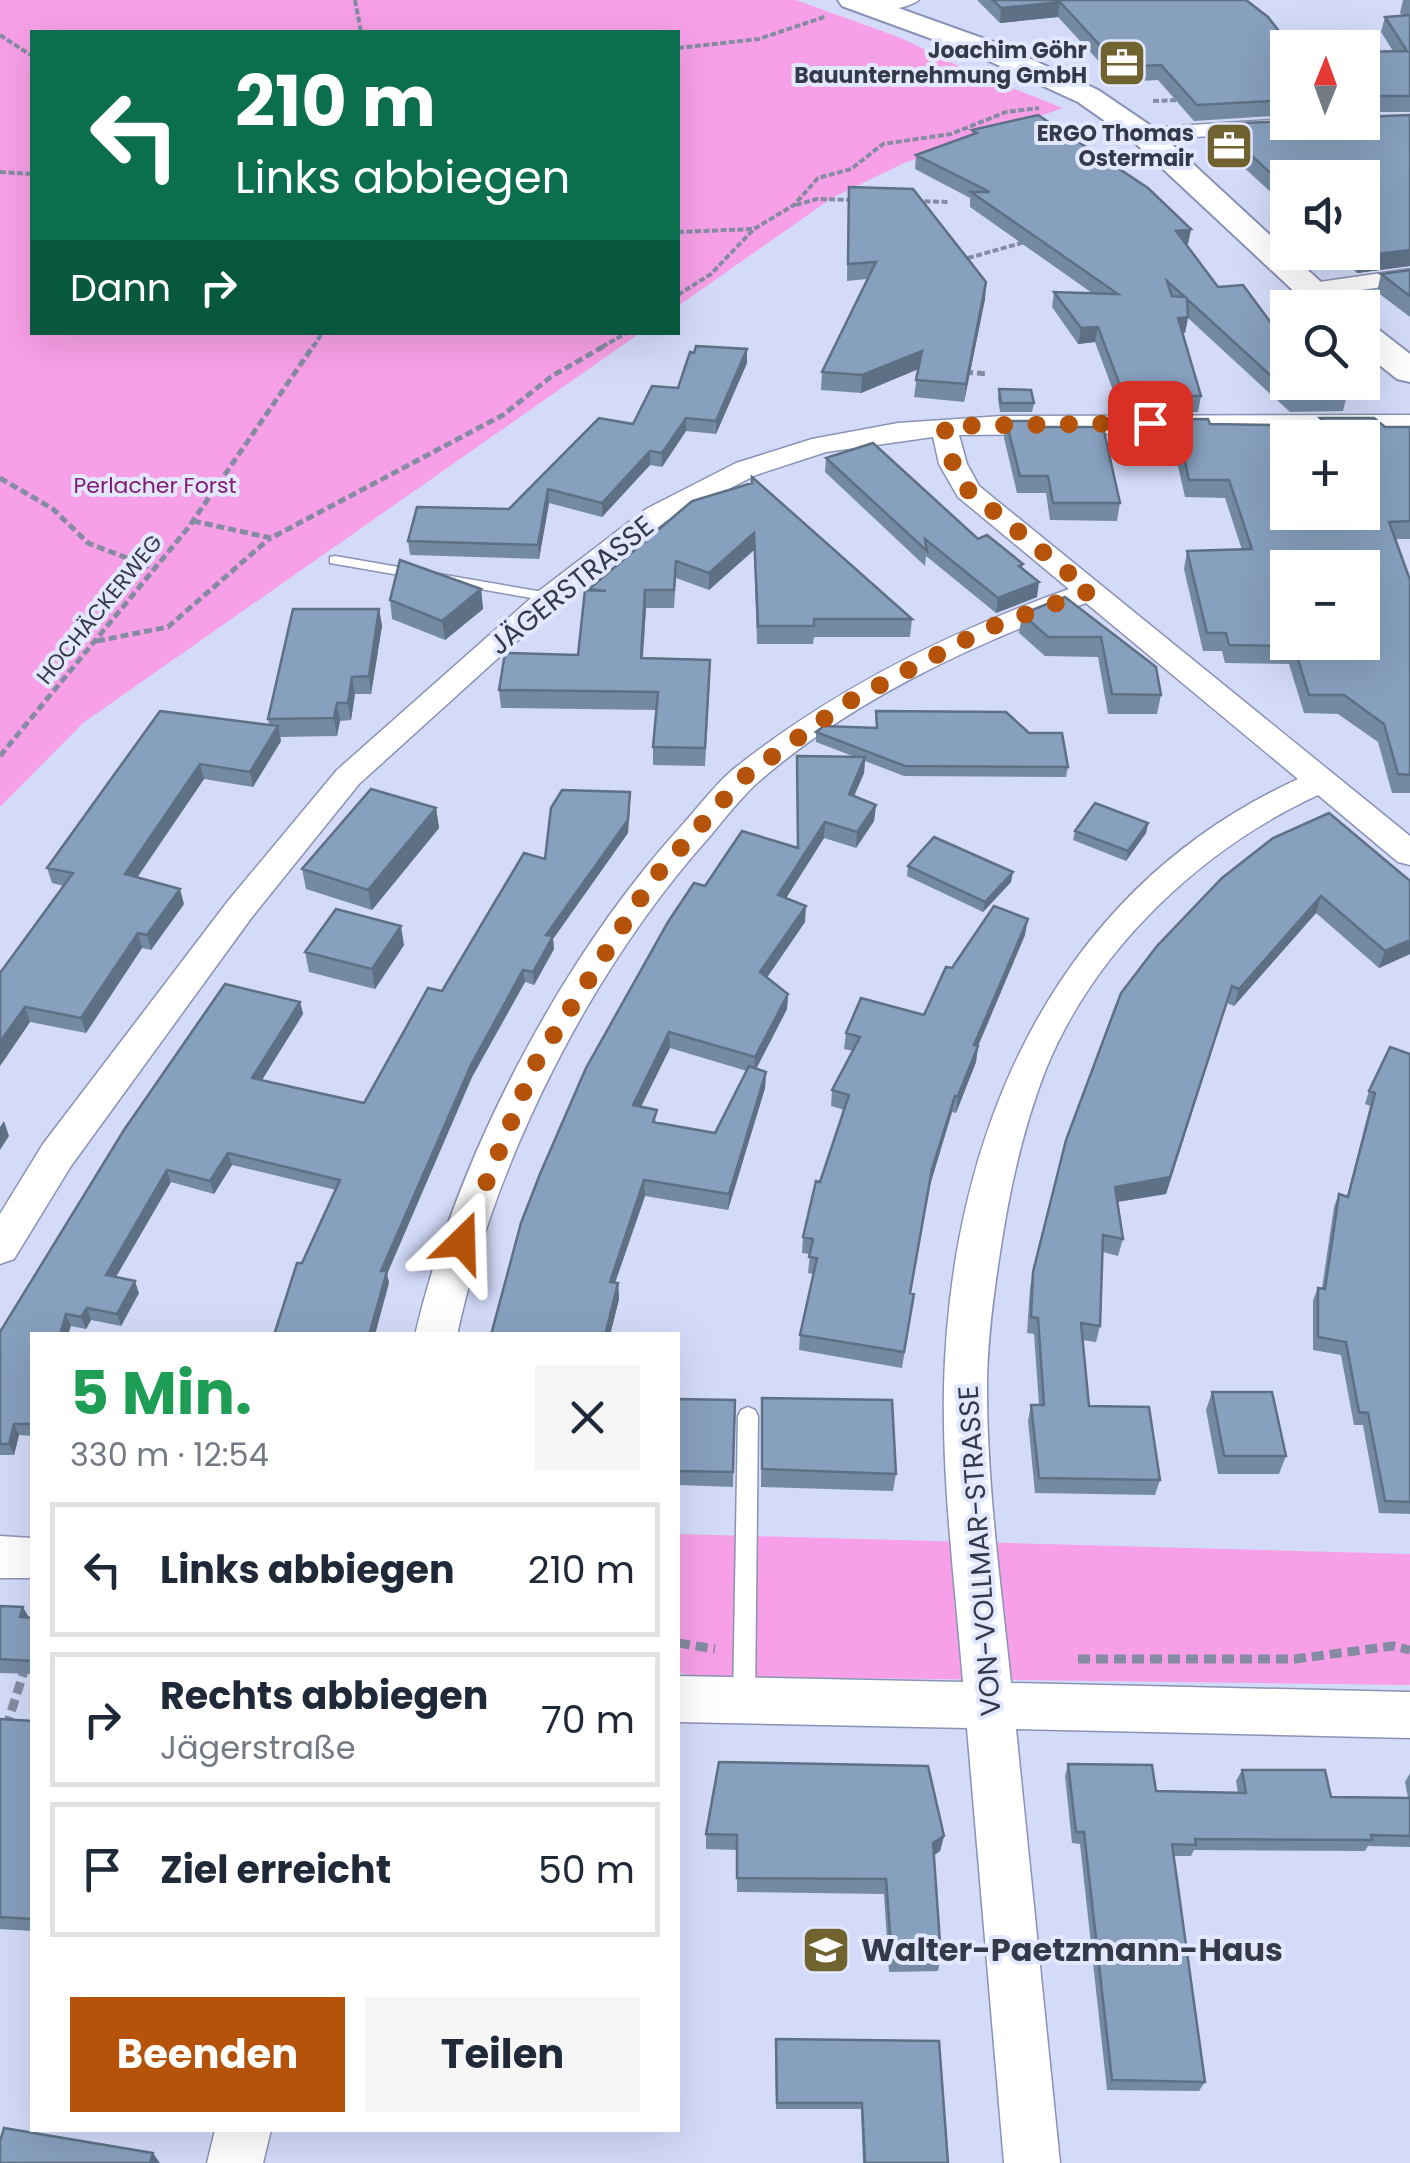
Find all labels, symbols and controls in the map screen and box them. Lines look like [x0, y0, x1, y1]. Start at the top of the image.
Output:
north arrow [1270, 30, 1380, 140]
map controls [1270, 30, 1380, 660]
place label: Joachim Göhr Bauunternehmung GmbH [794, 35, 1087, 91]
office icon: Joachim Göhr Bauunternehmung GmbH [1096, 37, 1148, 89]
text: 210 m [235, 52, 436, 151]
icon: left [70, 70, 200, 200]
place label: ERGO Thomas Ostermair [1037, 118, 1194, 174]
office icon: ERGO Thomas Ostermair [1203, 120, 1255, 172]
text: Links abbiegen [235, 146, 570, 209]
button: sound [1270, 160, 1380, 270]
icon: right [191, 260, 246, 315]
text: Dann [70, 261, 171, 314]
button: search [1270, 290, 1380, 400]
pin [1108, 381, 1193, 466]
icon: arrive [1123, 396, 1178, 451]
button: + [1270, 420, 1380, 530]
park label: Perlacher Forst [74, 470, 236, 501]
street label: JÄGERSTRASSE [481, 507, 662, 664]
street label: HOCHÄCKERWEG [29, 528, 169, 691]
button: − [1270, 550, 1380, 660]
position arrow [410, 1190, 514, 1294]
text: 5 Min. [70, 1351, 252, 1435]
button: close [535, 1365, 640, 1470]
street label: VON-VOLLMAR-STRASSE [948, 1384, 1011, 1718]
text: 330 m · 12:54 [70, 1432, 269, 1477]
icon: left [75, 1542, 130, 1597]
text: Links abbiegen [160, 1543, 455, 1596]
text: 210 m [528, 1543, 635, 1596]
text: Rechts abbiegen [160, 1669, 488, 1722]
icon: right [75, 1692, 130, 1747]
text: 70 m [541, 1693, 635, 1746]
text: Jägerstraße [160, 1725, 356, 1770]
icon: arrive [75, 1842, 130, 1897]
text: Ziel erreicht [160, 1843, 391, 1896]
text: 50 m [538, 1843, 635, 1896]
school or university icon: Walter-Paetzmann-Haus [800, 1924, 852, 1976]
place label: Walter-Paetzmann-Haus [861, 1927, 1283, 1972]
button: Beenden [70, 1997, 345, 2112]
button: Teilen [365, 1997, 640, 2112]

